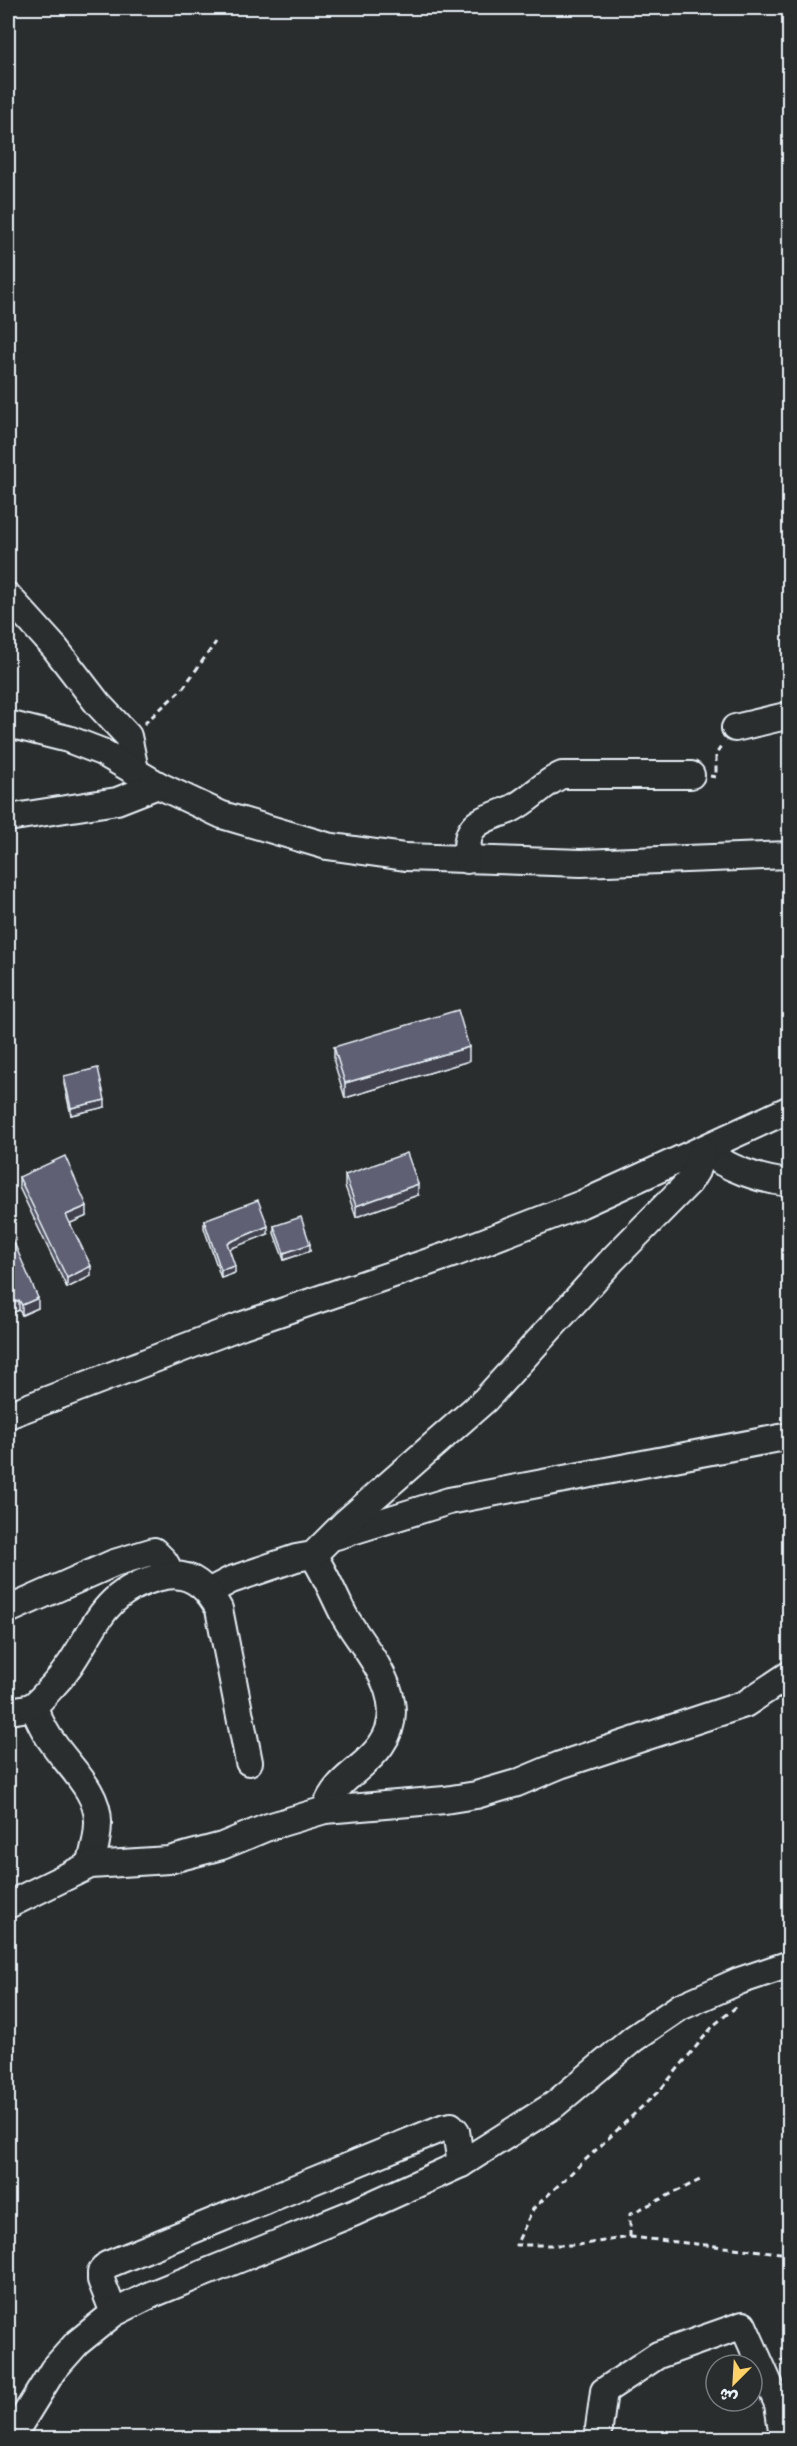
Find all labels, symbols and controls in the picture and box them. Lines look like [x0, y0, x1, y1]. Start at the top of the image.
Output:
north arrow [704, 2353, 764, 2413]
text: ش [715, 2383, 740, 2410]

